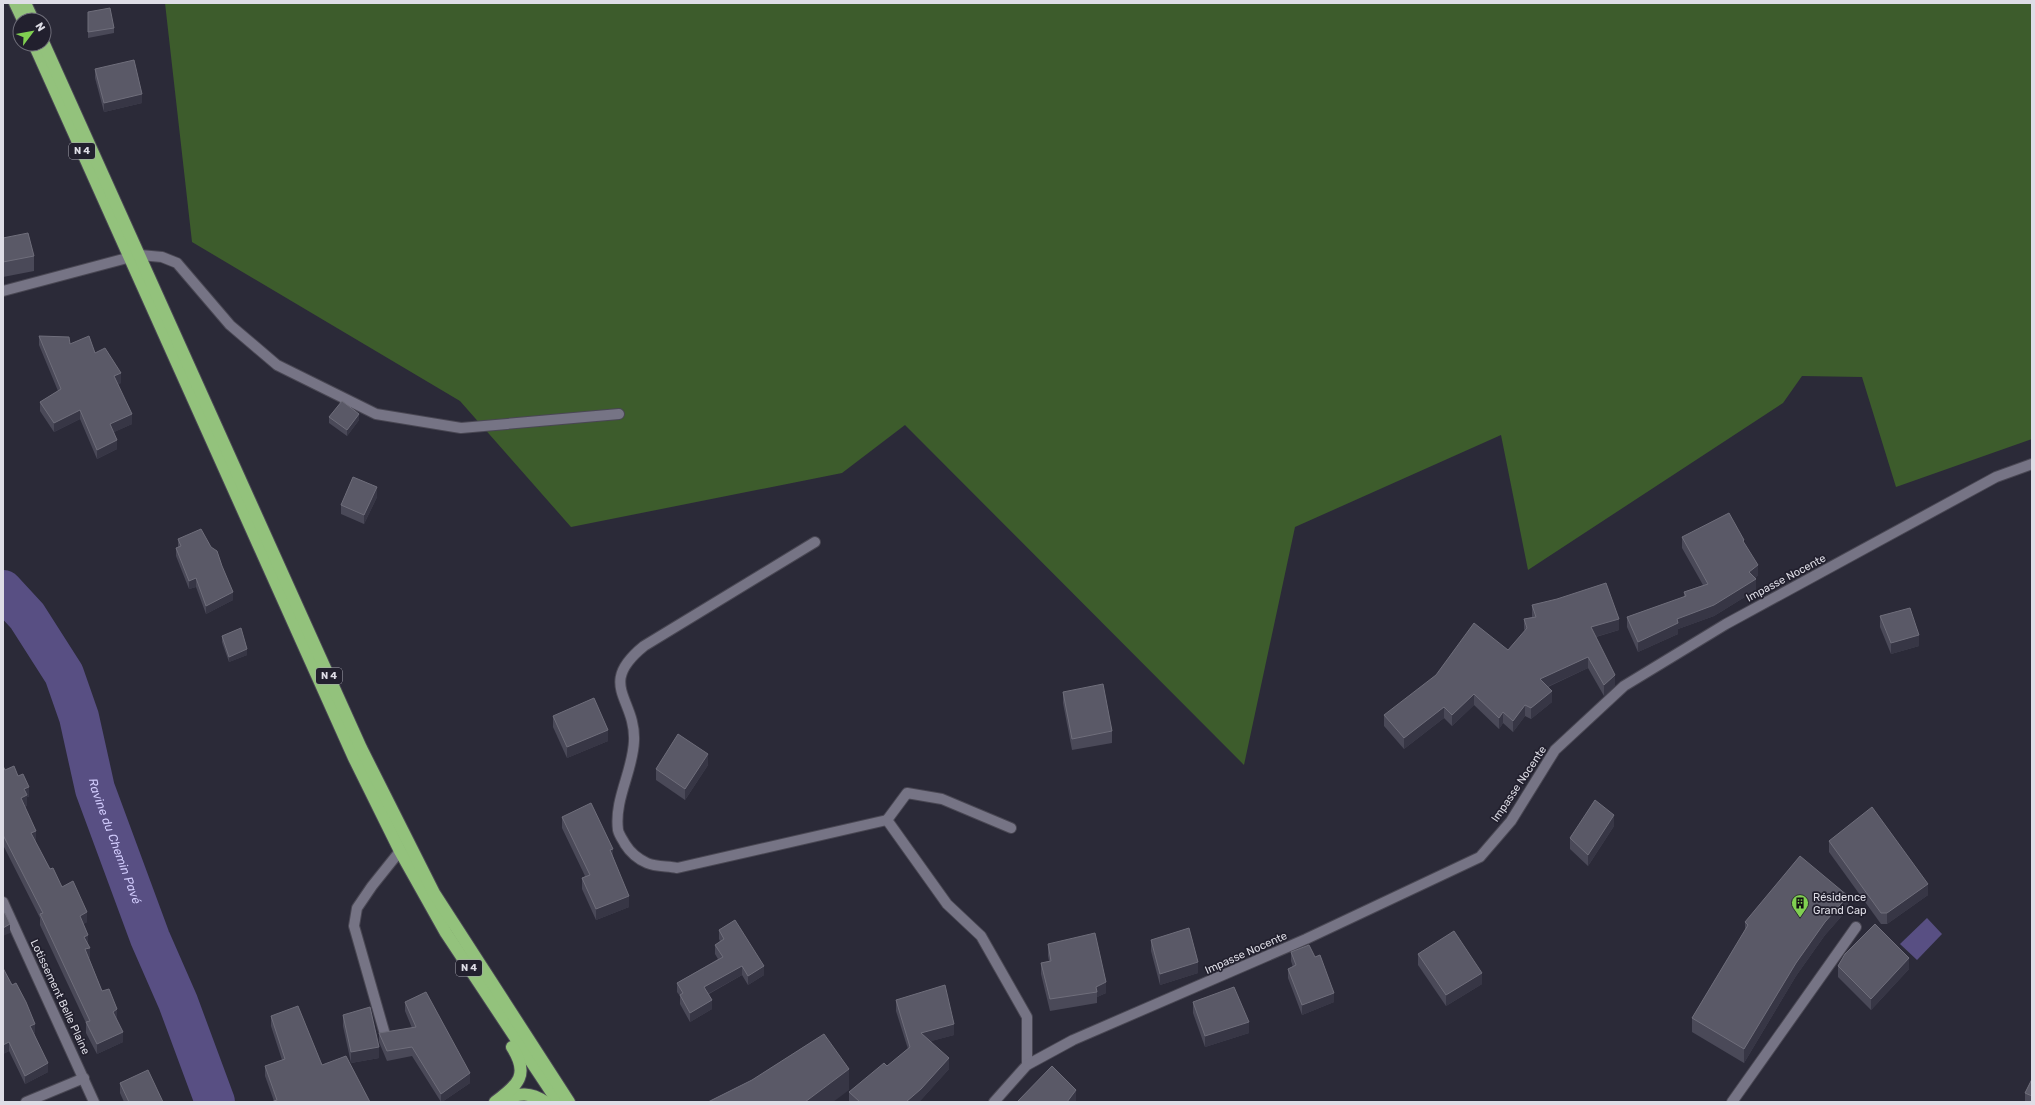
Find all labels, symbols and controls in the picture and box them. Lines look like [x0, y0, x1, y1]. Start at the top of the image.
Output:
north arrow [12, 12, 52, 52]
text: N [32, 20, 48, 34]
road number: N 4 [69, 143, 95, 159]
street label: Impasse Nocente [1744, 551, 1828, 605]
road number: N 4 [316, 668, 342, 684]
street label: Impasse Nocente [1489, 744, 1549, 824]
water label: Ravine du Chemin Pavé [86, 777, 144, 906]
place label: Résidence Grand Cap [1813, 891, 1867, 917]
building icon: Résidence Grand Cap [1790, 893, 1810, 918]
street label: Impasse Nocente [1203, 929, 1289, 977]
street label: Lotissement Belle Plaine [28, 938, 92, 1056]
road number: N 4 [456, 960, 482, 976]

